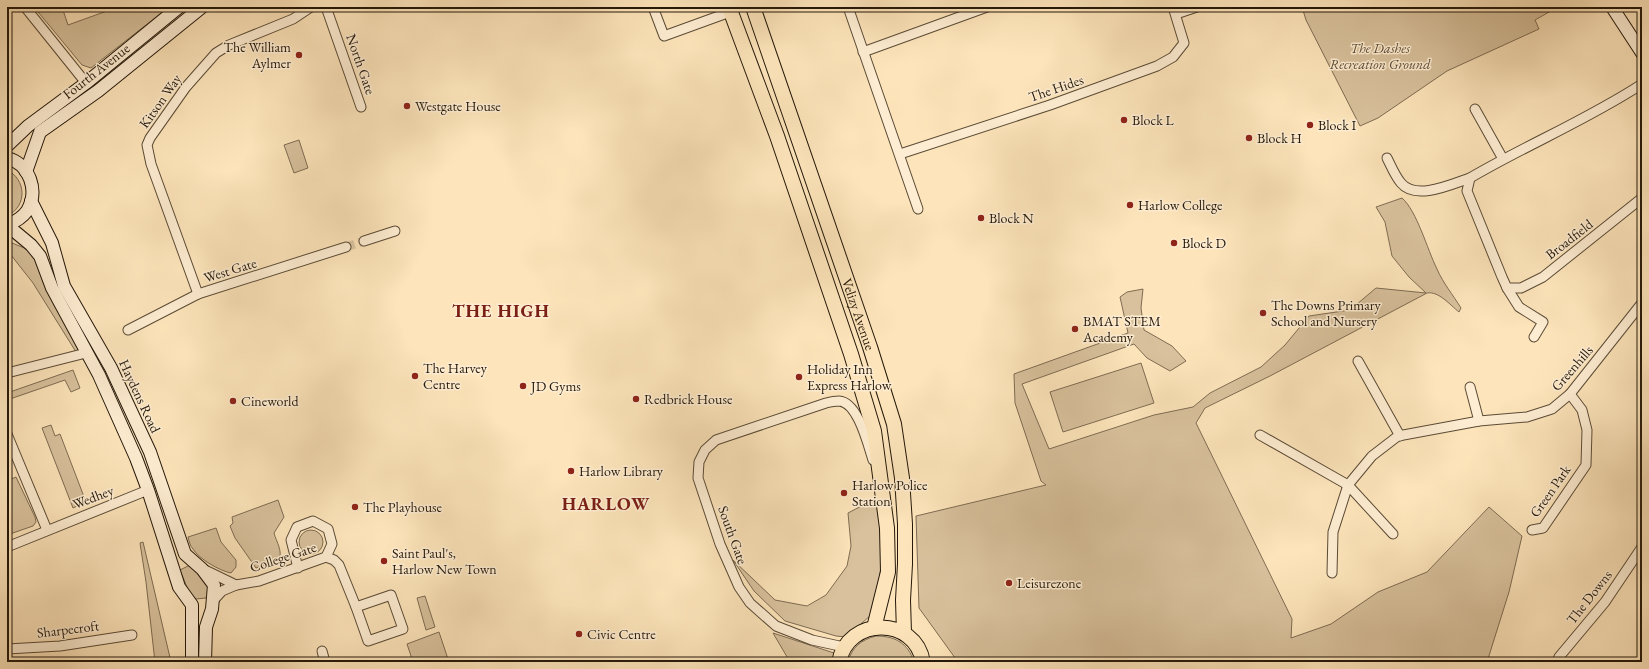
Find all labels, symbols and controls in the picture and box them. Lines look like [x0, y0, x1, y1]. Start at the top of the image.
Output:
street label: North Gate [342, 31, 380, 97]
place label: The William Aylmer [224, 38, 291, 72]
street label: Fourth Avenue [59, 39, 134, 103]
park label: The Dashes Recreation Ground [1330, 39, 1431, 73]
marker: The William Aylmer [294, 50, 304, 60]
street label: Kitson Way [135, 70, 186, 132]
street label: The Hides [1026, 70, 1086, 106]
place label: Westgate House [415, 97, 501, 115]
marker: Westgate House [402, 101, 412, 111]
place label: Block L [1132, 111, 1175, 129]
marker: Block L [1119, 115, 1129, 125]
place label: Block I [1318, 116, 1357, 134]
marker: Block I [1305, 120, 1315, 130]
place label: Block H [1257, 129, 1302, 147]
marker: Block H [1244, 133, 1254, 143]
place label: Harlow College [1138, 196, 1223, 214]
marker: Harlow College [1125, 200, 1135, 210]
place label: Block N [989, 209, 1034, 227]
marker: Block N [976, 213, 986, 223]
street label: Broadfield [1542, 214, 1597, 263]
place label: Block D [1182, 234, 1227, 252]
marker: Block D [1169, 238, 1179, 248]
street label: West Gate [201, 253, 259, 287]
street label: Velizy Avenue [838, 276, 880, 353]
place label: The Downs Primary School and Nursery [1271, 296, 1381, 330]
district label: THE HIGH [452, 299, 550, 322]
marker: The Downs Primary School and Nursery [1258, 308, 1268, 318]
place label: BMAT STEM Academy [1082, 312, 1161, 346]
marker: BMAT STEM Academy [1070, 324, 1080, 334]
street label: Greenhills [1547, 341, 1597, 395]
street label: Haydens Road [115, 356, 165, 436]
place label: The Harvey Centre [423, 359, 488, 393]
place label: Holiday Inn Express Harlow [807, 360, 892, 394]
marker: The Harvey Centre [410, 371, 420, 381]
marker: Holiday Inn Express Harlow [794, 372, 804, 382]
place label: JD Gyms [530, 377, 581, 395]
marker: JD Gyms [518, 381, 528, 391]
place label: Redbrick House [644, 390, 733, 408]
place label: Cineworld [241, 392, 299, 410]
marker: Redbrick House [631, 394, 641, 404]
marker: Cineworld [228, 396, 238, 406]
street label: Green Park [1526, 461, 1575, 521]
place label: Harlow Library [579, 462, 664, 480]
marker: Harlow Library [566, 466, 576, 476]
place label: Harlow Police Station [852, 476, 928, 510]
street label: Wedhey [70, 481, 117, 513]
marker: Harlow Police Station [839, 488, 849, 498]
district label: HARLOW [562, 492, 650, 515]
place label: The Playhouse [363, 498, 443, 516]
marker: The Playhouse [350, 502, 360, 512]
street label: South Gate [714, 503, 752, 567]
street label: College Gate [247, 538, 319, 576]
place label: Saint Paul's, Harlow New Town [392, 544, 497, 578]
marker: Saint Paul's, Harlow New Town [379, 556, 389, 566]
street label: The Downs [1562, 566, 1616, 628]
place label: Leisurezone [1017, 574, 1082, 592]
marker: Leisurezone [1004, 578, 1014, 588]
street label: Sharpecroft [36, 616, 101, 642]
place label: Civic Centre [587, 625, 656, 643]
marker: Civic Centre [574, 629, 584, 639]

